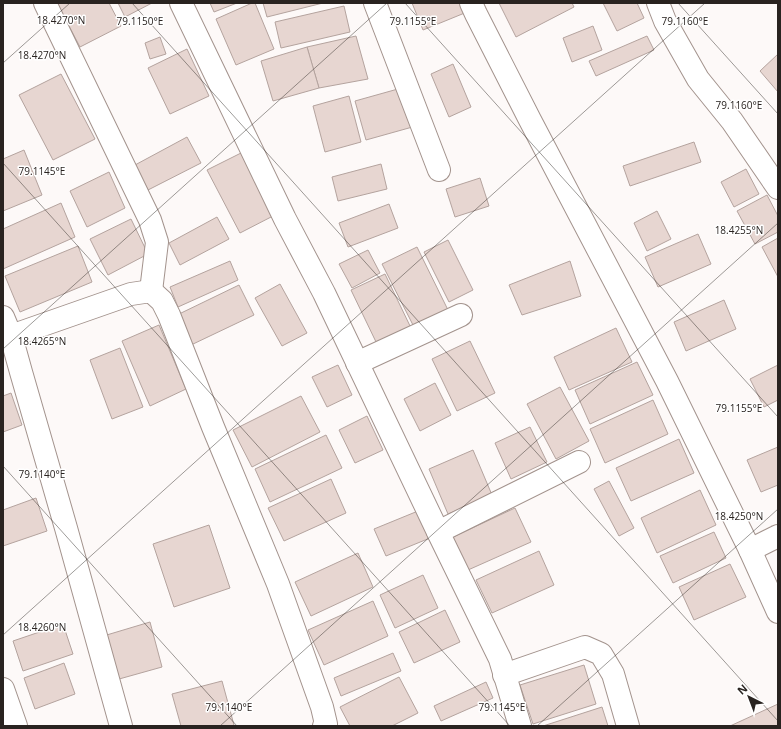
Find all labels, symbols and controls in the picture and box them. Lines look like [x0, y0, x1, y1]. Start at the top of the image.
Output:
text: 18.4270°N [37, 13, 85, 27]
text: 79.1150°E [117, 14, 163, 28]
text: 79.1155°E [390, 14, 436, 28]
text: 79.1160°E [662, 14, 708, 28]
text: 18.4270°N [18, 48, 66, 62]
text: 79.1160°E [716, 98, 762, 112]
text: 79.1145°E [19, 164, 65, 178]
text: 18.4255°N [715, 223, 763, 237]
text: 18.4265°N [18, 334, 66, 348]
text: 79.1155°E [716, 401, 762, 415]
text: 79.1140°E [19, 467, 65, 481]
text: 18.4250°N [715, 509, 763, 523]
text: 18.4260°N [18, 620, 66, 634]
north arrow [729, 677, 769, 717]
text: N [734, 681, 750, 698]
text: 79.1140°E [206, 700, 252, 714]
text: 79.1145°E [479, 700, 525, 714]

